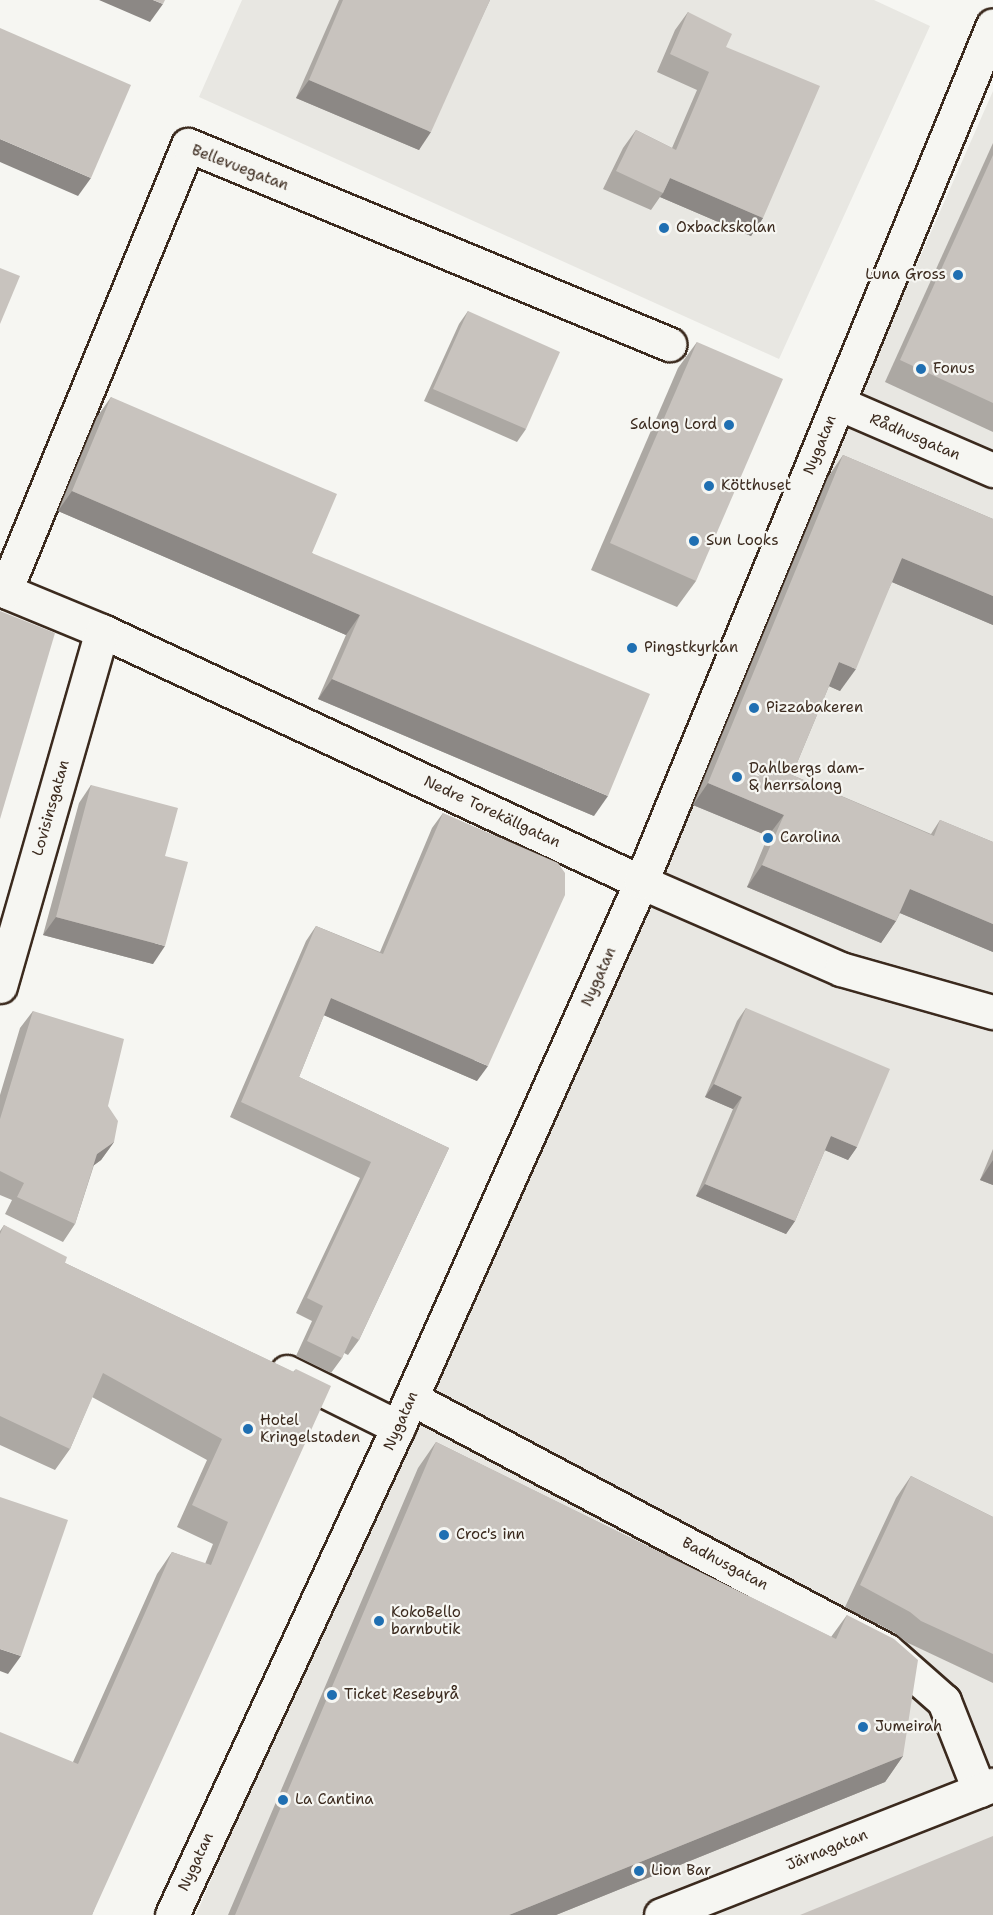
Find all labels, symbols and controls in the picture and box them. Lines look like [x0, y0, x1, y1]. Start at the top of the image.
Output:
street label: Bellevuegatan [189, 141, 291, 195]
place label: Oxbackskolan [676, 219, 776, 237]
marker: Oxbackskolan [657, 221, 671, 235]
place label: Luna Gross [865, 266, 946, 284]
marker: Luna Gross [951, 268, 965, 282]
place label: Fonus [933, 360, 975, 378]
marker: Fonus [914, 362, 928, 376]
street label: Rådhusgatan [867, 410, 963, 464]
street label: Nygatan [800, 412, 840, 478]
place label: Salong Lord [630, 416, 717, 434]
marker: Salong Lord [722, 418, 736, 432]
place label: Kötthuset [721, 477, 791, 495]
marker: Kötthuset [702, 479, 716, 493]
place label: Sun Looks [706, 532, 779, 550]
marker: Sun Looks [687, 534, 701, 548]
place label: Pingstkyrkan [644, 639, 738, 657]
marker: Pingstkyrkan [625, 641, 639, 655]
place label: Pizzabakeren [766, 699, 863, 717]
marker: Pizzabakeren [747, 701, 761, 715]
street label: Lovisinsgatan [29, 758, 73, 858]
place label: Dahlbergs dam- & herrsalong [749, 759, 865, 794]
marker: Dahlbergs dam- & herrsalong [730, 770, 744, 784]
street label: Nedre Torekällgatan [421, 772, 563, 852]
place label: Carolina [780, 829, 840, 847]
marker: Carolina [761, 831, 775, 845]
street label: Nygatan [578, 945, 620, 1009]
street label: Nygatan [380, 1389, 422, 1453]
place label: Hotel Kringelstaden [260, 1411, 360, 1446]
marker: Hotel Kringelstaden [241, 1422, 255, 1436]
place label: Croc's inn [456, 1526, 525, 1544]
marker: Croc's inn [437, 1528, 451, 1542]
street label: Badhusgatan [679, 1534, 771, 1594]
place label: KokoBello barnbutik [391, 1603, 461, 1638]
marker: KokoBello barnbutik [372, 1614, 386, 1628]
place label: Ticket Resebyrå [344, 1686, 459, 1704]
marker: Ticket Resebyrå [325, 1688, 339, 1702]
place label: Jumeirah [875, 1718, 942, 1736]
marker: Jumeirah [856, 1720, 870, 1734]
place label: La Cantina [295, 1791, 374, 1809]
marker: La Cantina [276, 1793, 290, 1807]
street label: Järnagatan [784, 1826, 870, 1874]
street label: Nygatan [175, 1830, 217, 1894]
place label: Lion Bar [651, 1862, 711, 1880]
marker: Lion Bar [632, 1864, 646, 1878]

